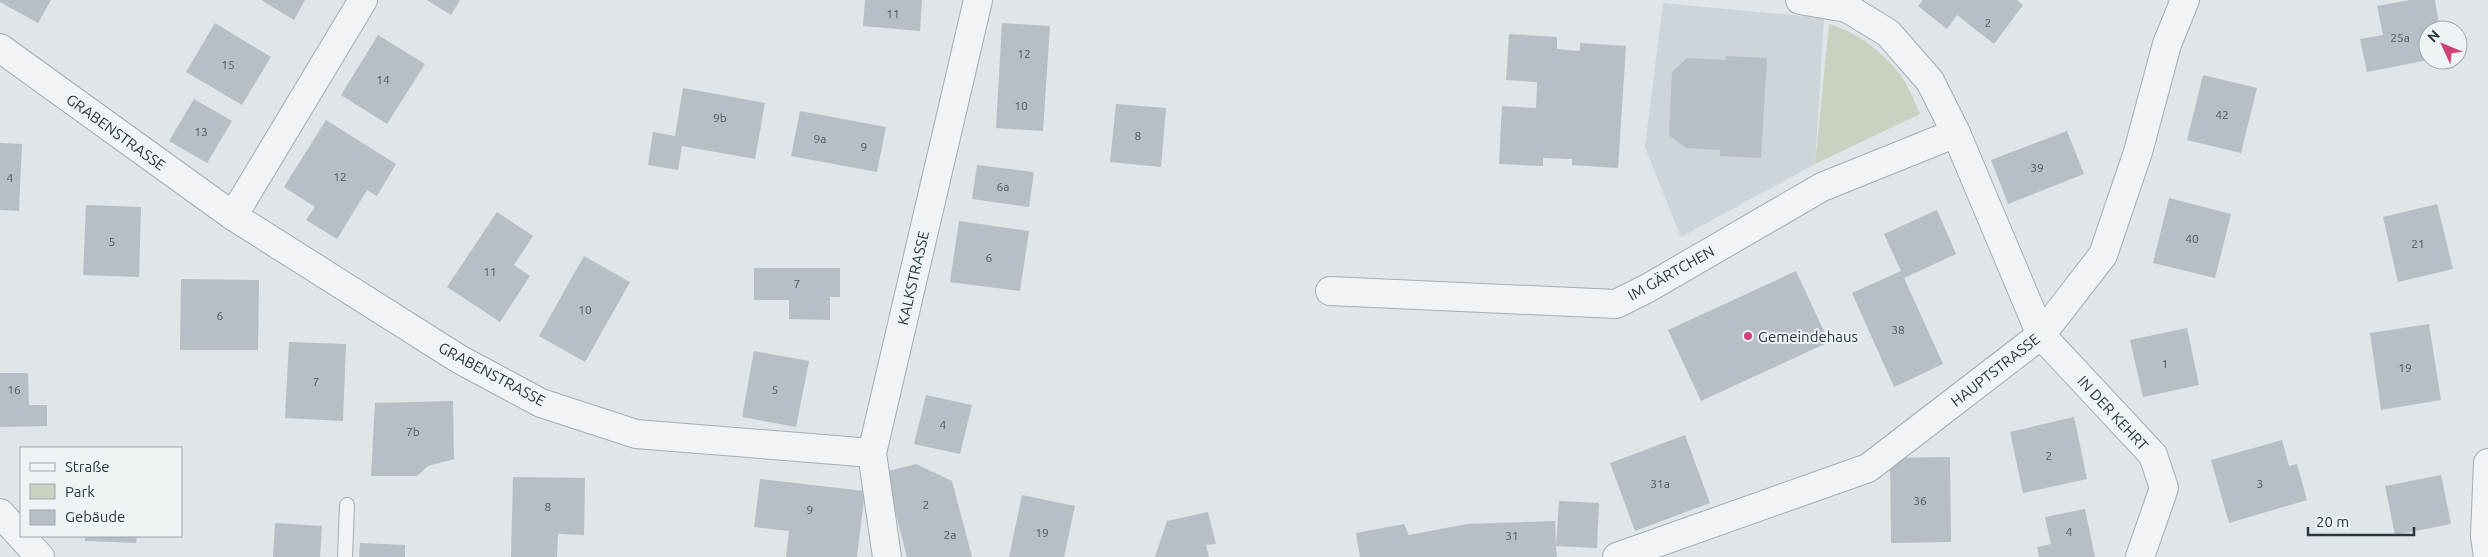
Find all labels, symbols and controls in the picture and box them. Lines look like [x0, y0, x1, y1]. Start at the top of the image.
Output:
house number: 11 [886, 7, 900, 20]
house number: 2 [1985, 16, 1991, 29]
north arrow [2418, 20, 2468, 70]
text: N [2424, 27, 2443, 45]
house number: 25a [2390, 31, 2410, 44]
house number: 12 [1017, 47, 1031, 60]
house number: 15 [221, 58, 235, 71]
house number: 14 [376, 73, 390, 86]
street label: GRABENSTRASSE [63, 90, 169, 174]
house number: 10 [1014, 99, 1028, 112]
house number: 42 [2215, 108, 2229, 121]
house number: 9b [713, 111, 727, 124]
house number: 13 [194, 125, 208, 138]
house number: 8 [1135, 129, 1142, 142]
house number: 9a [814, 132, 826, 145]
house number: 9 [861, 140, 867, 153]
house number: 39 [2030, 161, 2044, 174]
house number: 12 [333, 170, 347, 183]
house number: 4 [7, 171, 14, 184]
house number: 6a [997, 180, 1009, 193]
street label: KALKSTRASSE [894, 229, 932, 327]
house number: 40 [2185, 232, 2199, 245]
house number: 5 [109, 235, 115, 248]
house number: 21 [2411, 237, 2425, 250]
street label: IM GÄRTCHEN [1625, 242, 1717, 304]
house number: 6 [986, 251, 993, 264]
house number: 11 [483, 265, 497, 278]
house number: 7 [794, 277, 800, 290]
house number: 10 [578, 303, 592, 316]
house number: 6 [217, 309, 224, 322]
house number: 38 [1891, 323, 1905, 336]
place label: Gemeindehaus [1758, 328, 1858, 345]
marker: Gemeindehaus [1742, 330, 1754, 342]
street label: HAUPTSTRASSE [1947, 330, 2043, 410]
street label: GRABENSTRASSE [436, 339, 548, 409]
house number: 1 [2162, 357, 2168, 370]
house number: 19 [2398, 361, 2412, 374]
street label: IN DER KEHRT [2074, 372, 2152, 454]
house number: 7 [313, 375, 319, 388]
house number: 16 [7, 383, 21, 396]
house number: 5 [772, 383, 778, 396]
house number: 4 [940, 418, 947, 431]
house number: 7b [406, 425, 420, 438]
legend [20, 447, 182, 537]
house number: 2 [2046, 449, 2052, 462]
text: Straße [65, 458, 109, 475]
house number: 31a [1650, 477, 1670, 490]
house number: 3 [2257, 477, 2263, 490]
text: Park [65, 483, 95, 500]
house number: 36 [1913, 494, 1927, 507]
house number: 2 [923, 498, 929, 511]
house number: 8 [545, 500, 552, 513]
house number: 9 [807, 503, 813, 516]
scale bar [2308, 504, 2414, 536]
text: Gebäude [65, 508, 125, 525]
text: 20 m [2316, 513, 2349, 530]
house number: 4 [2066, 525, 2073, 538]
house number: 19 [1035, 526, 1049, 539]
house number: 2a [944, 528, 956, 541]
house number: 31 [1505, 529, 1519, 542]

